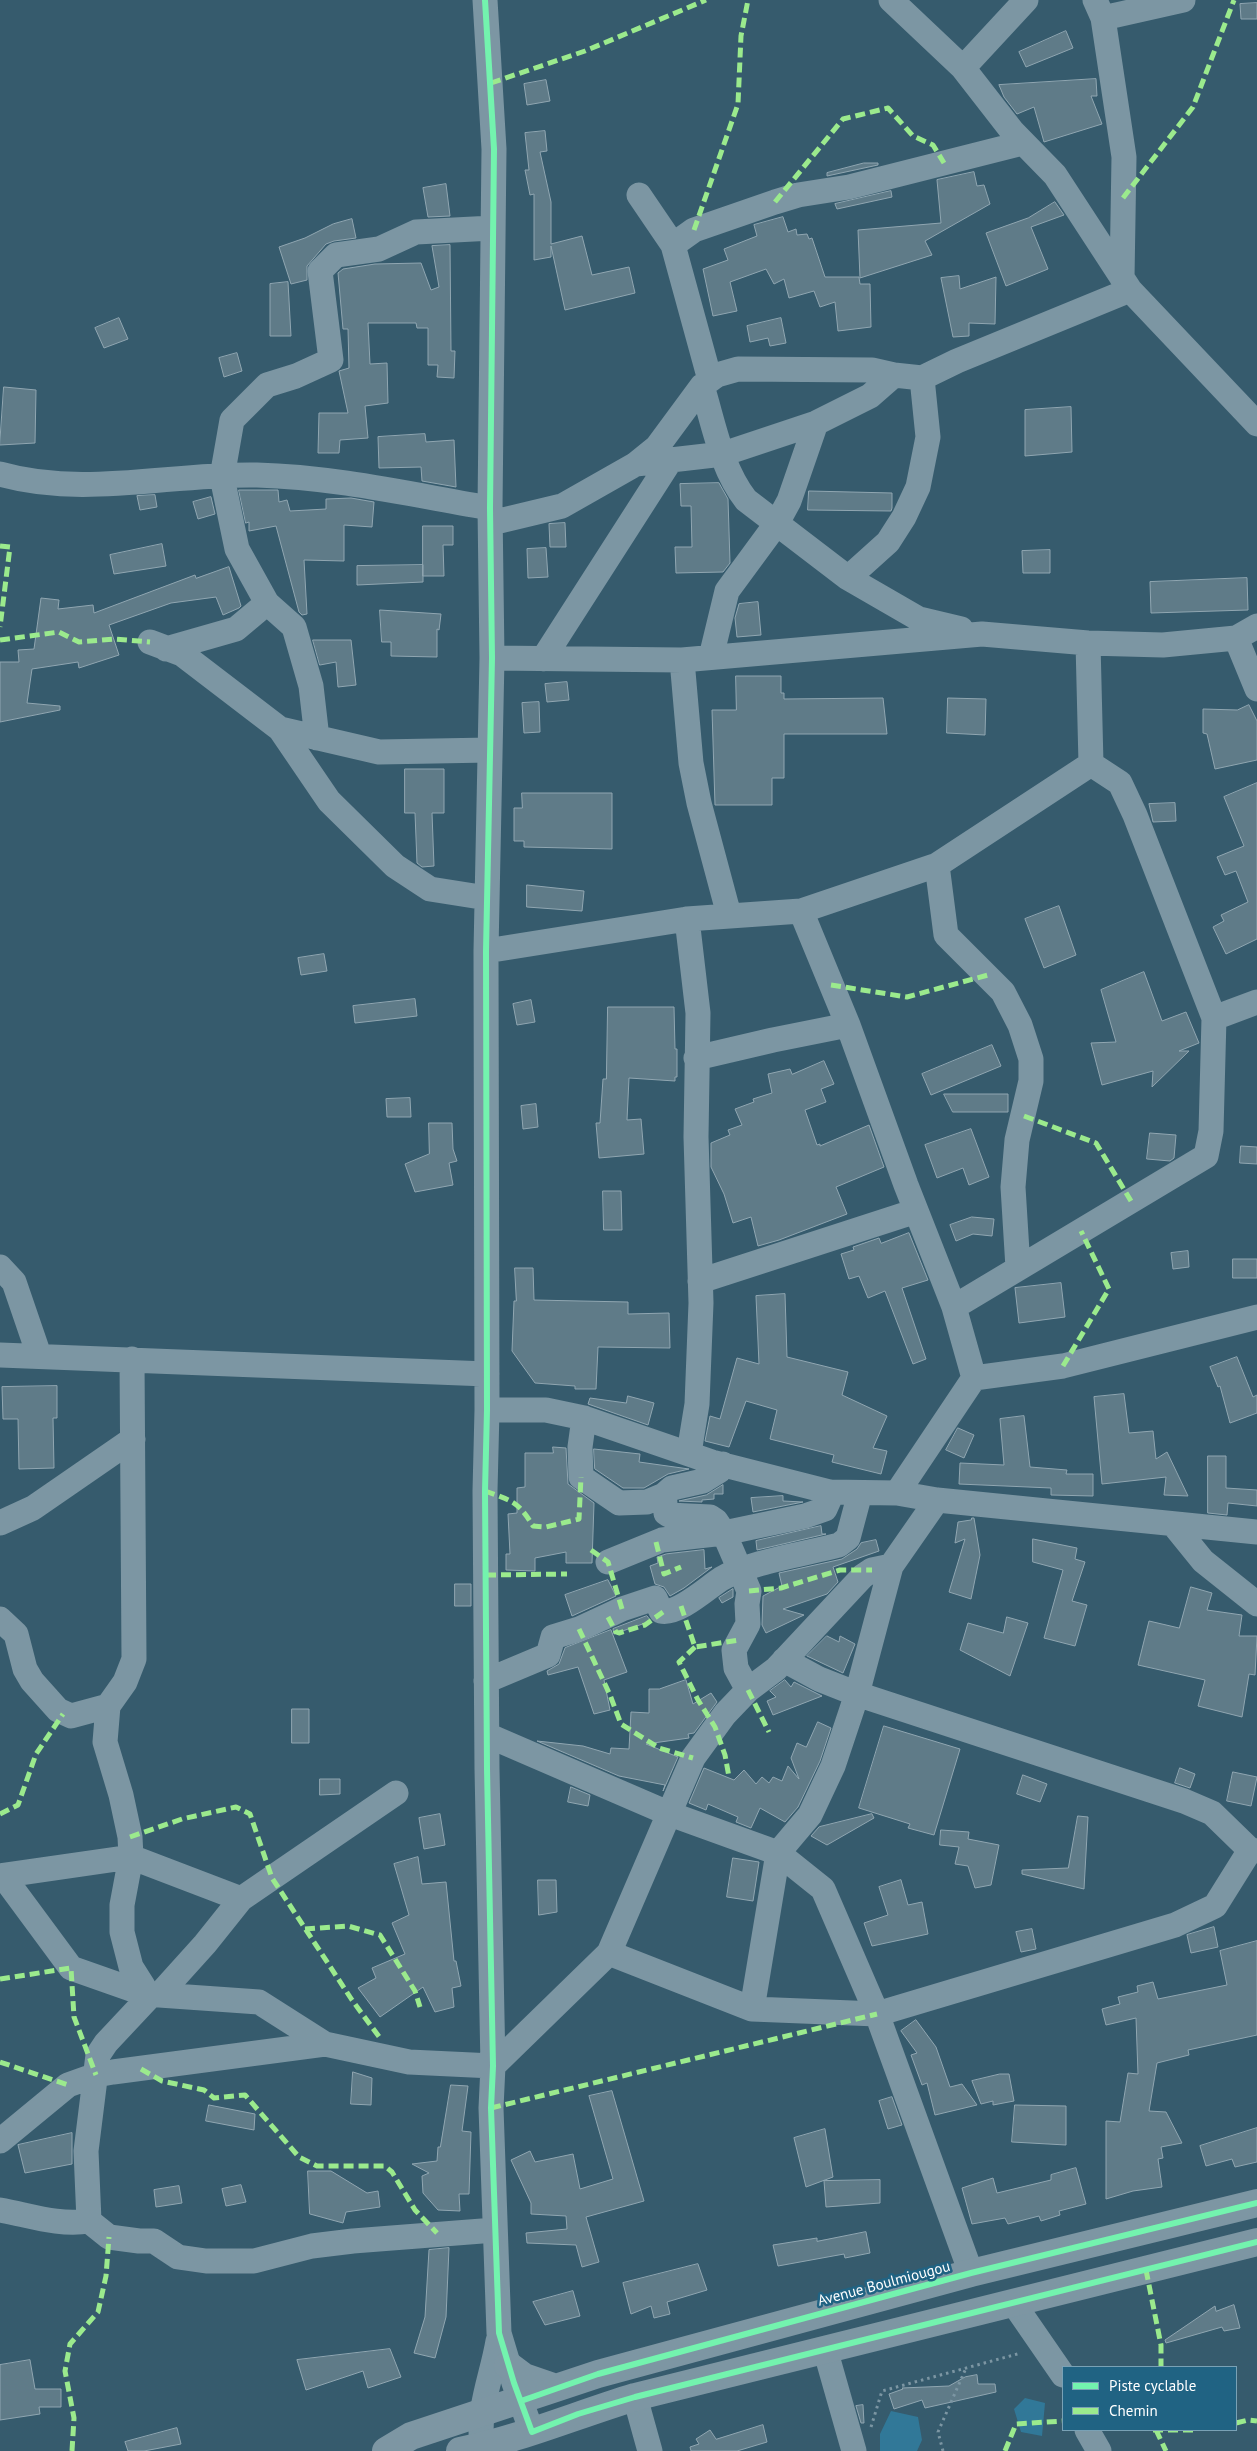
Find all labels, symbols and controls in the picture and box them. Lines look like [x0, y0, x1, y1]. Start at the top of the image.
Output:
street label: Avenue Boulmiougou [816, 2258, 952, 2310]
legend [1062, 2366, 1237, 2431]
text: Piste cyclable [1109, 2376, 1196, 2395]
text: Chemin [1109, 2401, 1158, 2420]

